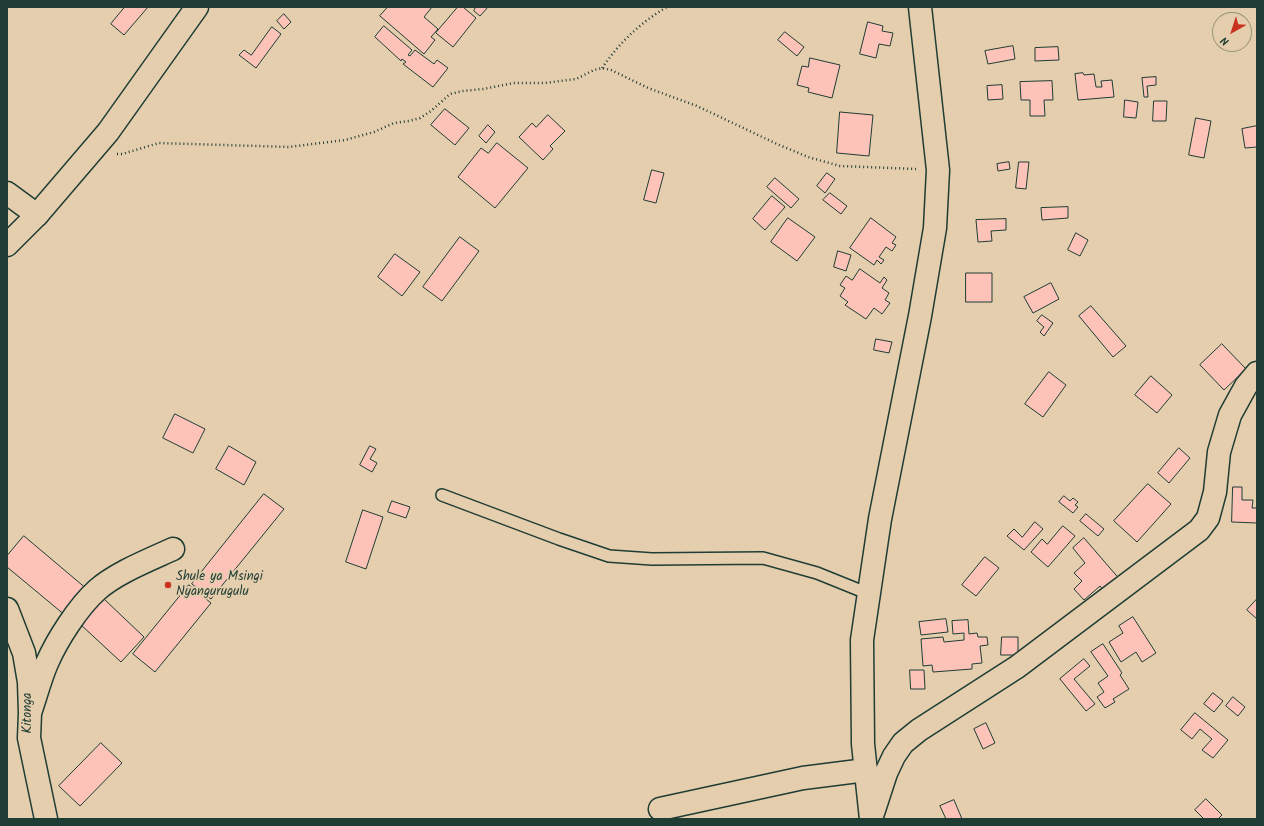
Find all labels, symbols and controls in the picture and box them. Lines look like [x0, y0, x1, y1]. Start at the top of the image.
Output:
north arrow [1212, 12, 1252, 52]
text: N [1217, 31, 1233, 50]
place label: Shule ya Msingi Nyangurugulu [176, 570, 263, 601]
marker: Shule ya Msingi Nyangurugulu [163, 580, 173, 590]
street label: Kitonga [21, 693, 37, 733]

